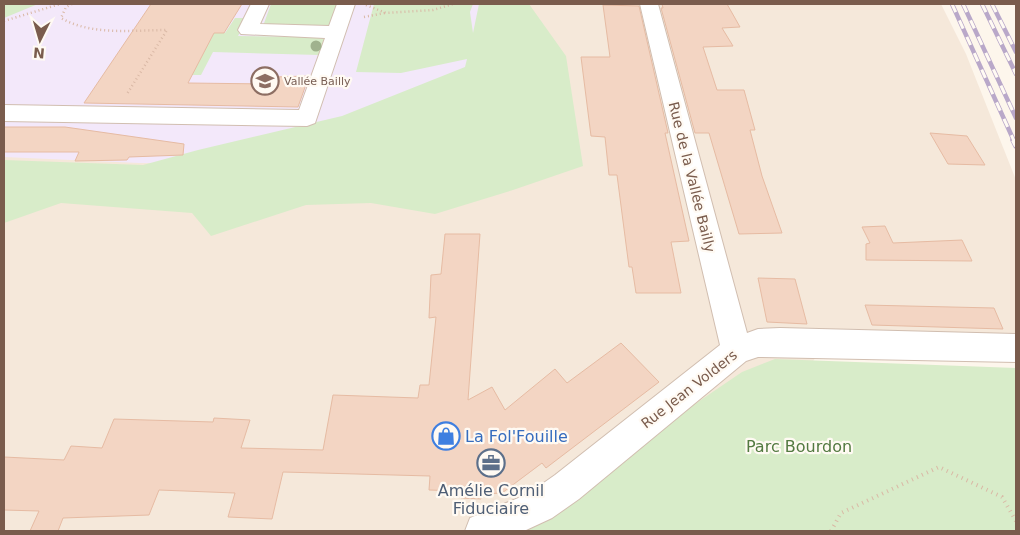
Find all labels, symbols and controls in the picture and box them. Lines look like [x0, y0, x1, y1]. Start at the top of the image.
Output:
north arrow [15, 15, 65, 65]
text: N [32, 44, 45, 61]
school or university icon: Vallée Bailly [250, 66, 280, 96]
place label: Vallée Bailly [284, 75, 351, 88]
street label: Rue de la Vallée Bailly [666, 100, 718, 254]
street label: Rue Jean Volders [638, 347, 740, 431]
shop icon: La Fol'Fouille [431, 421, 461, 451]
place label: La Fol'Fouille [465, 427, 568, 446]
park label: Parc Bourdon [746, 437, 852, 456]
office icon: Amélie Cornil Fiduciaire [476, 448, 506, 478]
place label: Amélie Cornil Fiduciaire [438, 481, 544, 518]

